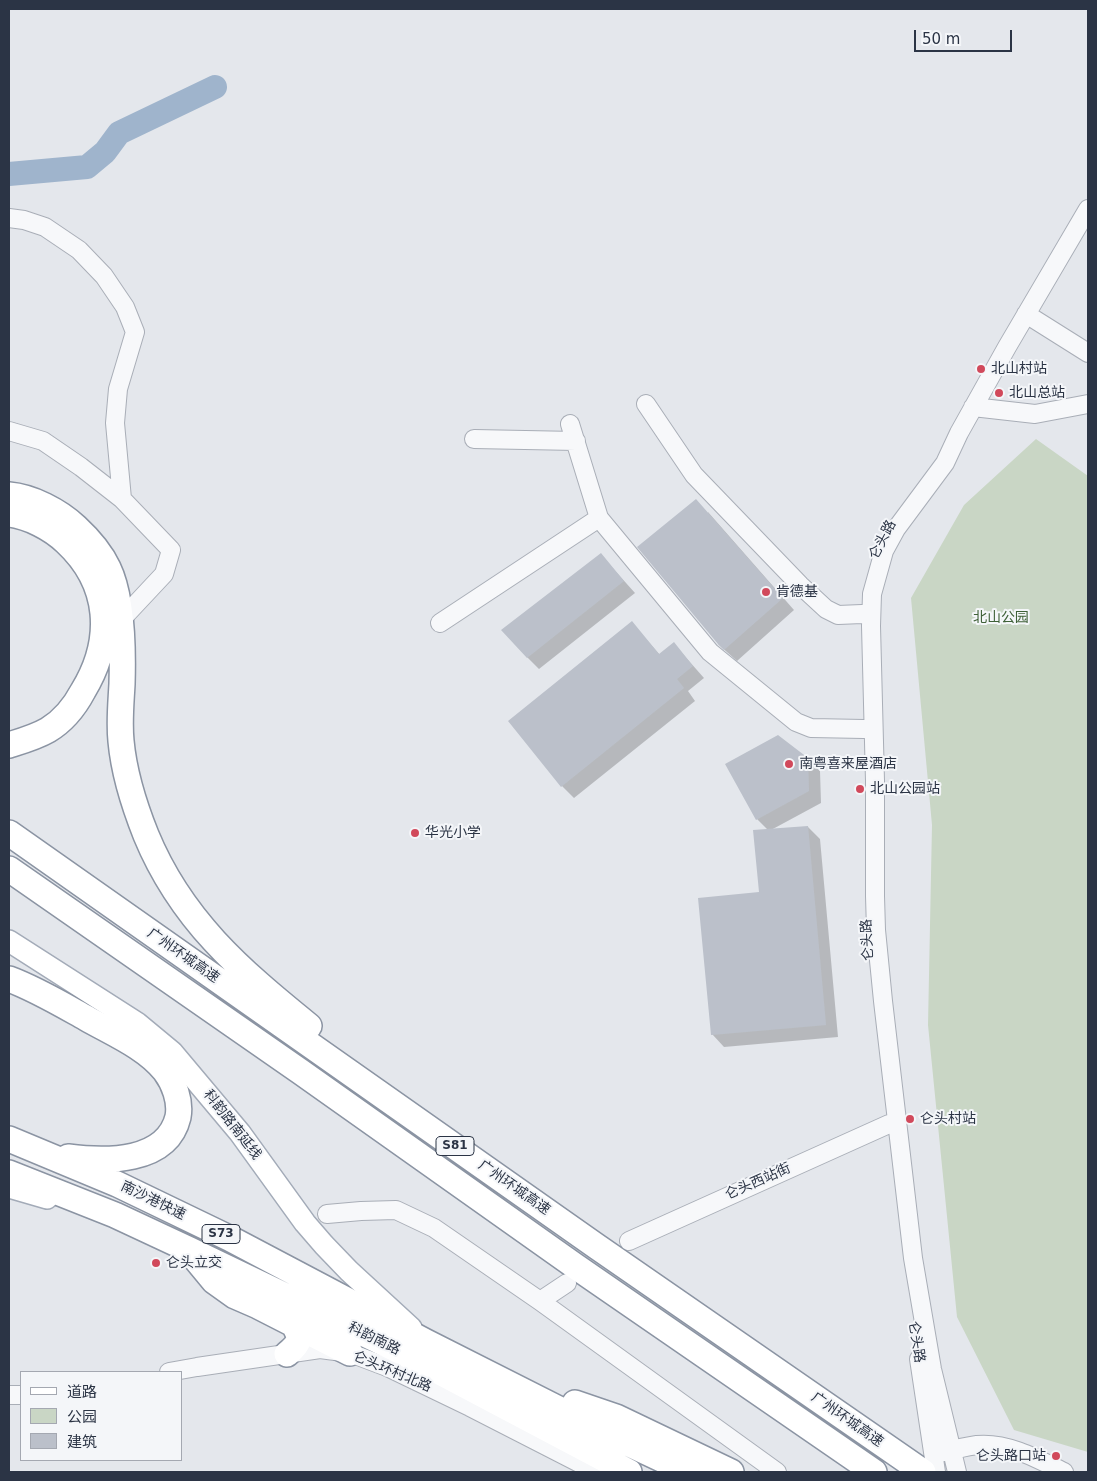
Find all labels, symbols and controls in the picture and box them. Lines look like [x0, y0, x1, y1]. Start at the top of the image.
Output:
scale bar [917, 20, 1014, 52]
text: 50 m [922, 30, 960, 48]
place label: 北山村站 [991, 361, 1047, 377]
marker: 北山村站 [975, 363, 987, 375]
place label: 北山总站 [1009, 385, 1065, 401]
marker: 北山总站 [993, 387, 1005, 399]
street label: 仑头路 [866, 517, 900, 563]
place label: 肯德基 [776, 584, 818, 600]
marker: 肯德基 [760, 586, 772, 598]
park label: 北山公园 [973, 610, 1029, 626]
place label: 南粤喜来屋酒店 [799, 756, 897, 772]
marker: 南粤喜来屋酒店 [783, 758, 795, 770]
place label: 北山公园站 [870, 781, 940, 797]
marker: 北山公园站 [854, 783, 866, 795]
place label: 华光小学 [425, 825, 481, 841]
marker: 华光小学 [409, 827, 421, 839]
street label: 仑头路 [859, 919, 877, 961]
street label: 广州环城高速 [144, 925, 222, 987]
street label: 科韵路南延线 [200, 1087, 264, 1163]
place label: 仑头村站 [920, 1111, 976, 1127]
marker: 仑头村站 [904, 1113, 916, 1125]
road number: S81 [436, 1136, 474, 1156]
street label: 广州环城高速 [475, 1157, 553, 1219]
street label: 仑头西站街 [723, 1160, 793, 1204]
street label: 南沙港快速 [118, 1178, 188, 1224]
road number: S73 [202, 1224, 240, 1244]
place label: 仑头立交 [166, 1255, 222, 1271]
marker: 仑头立交 [150, 1257, 162, 1269]
street label: 科韵南路 [345, 1319, 403, 1359]
street label: 仑头路 [904, 1320, 928, 1364]
street label: 仑头环村北路 [350, 1348, 434, 1396]
legend [20, 1371, 182, 1461]
text: 道路 [67, 1383, 97, 1401]
street label: 广州环城高速 [808, 1389, 886, 1451]
text: 公园 [67, 1408, 97, 1426]
text: 建筑 [67, 1433, 97, 1451]
place label: 仑头路口站 [976, 1448, 1046, 1464]
marker: 仑头路口站 [1050, 1450, 1062, 1462]

